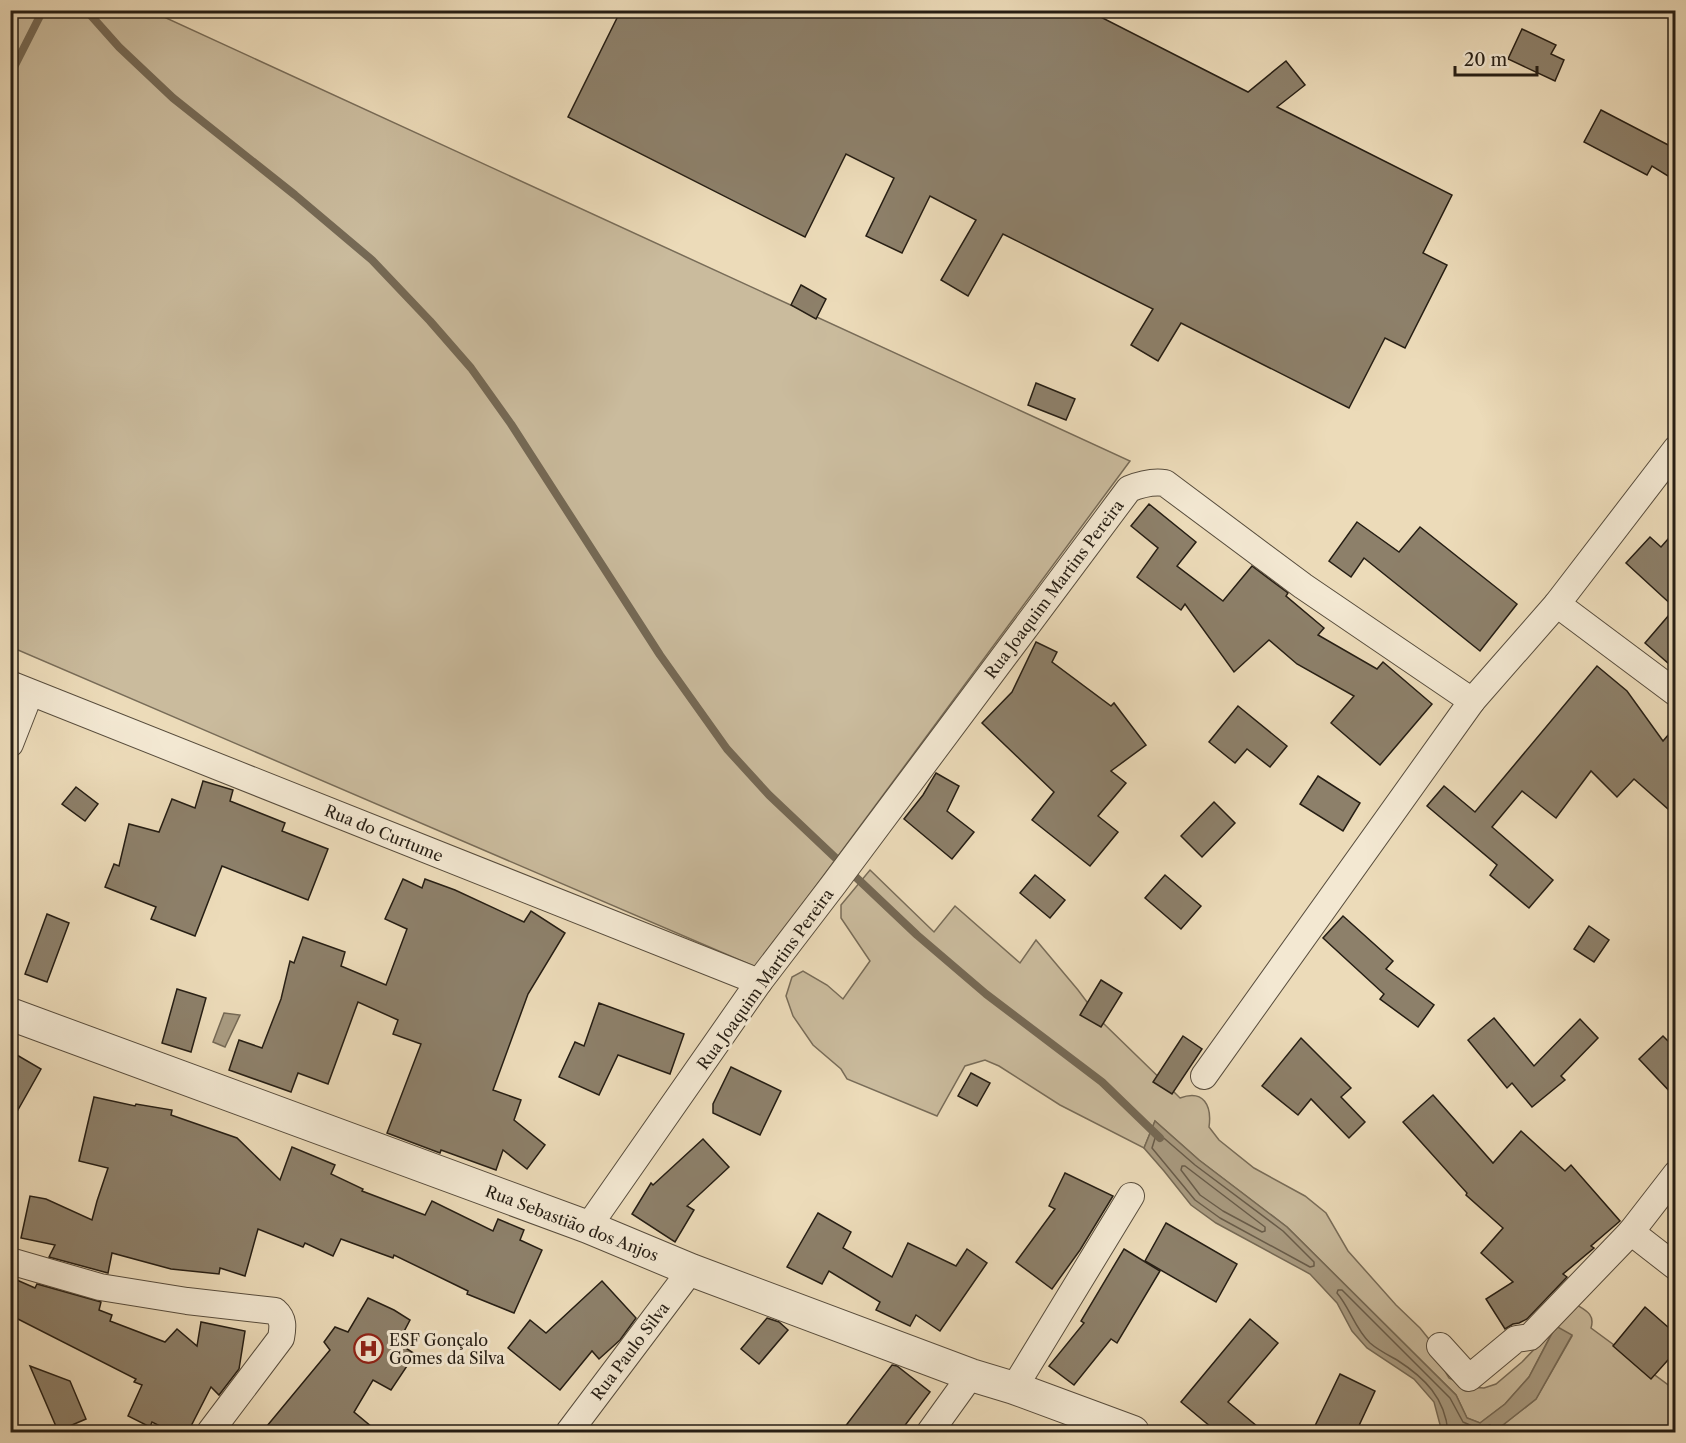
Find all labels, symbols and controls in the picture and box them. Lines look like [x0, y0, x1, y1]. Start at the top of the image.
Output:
scale bar [1455, 39, 1538, 77]
text: 20 m [1464, 49, 1508, 71]
street label: Rua Joaquim Martins Pereira [980, 495, 1128, 682]
street label: Rua do Curtume [322, 800, 446, 866]
street label: Rua Joaquim Martins Pereira [693, 884, 838, 1073]
street label: Rua Sebastião dos Anjos [483, 1181, 661, 1265]
street label: Rua Paulo Silva [587, 1298, 674, 1404]
place label: ESF Gonçalo Gomes da Silva [389, 1330, 505, 1368]
hospital icon: ESF Gonçalo Gomes da Silva [352, 1333, 384, 1365]

